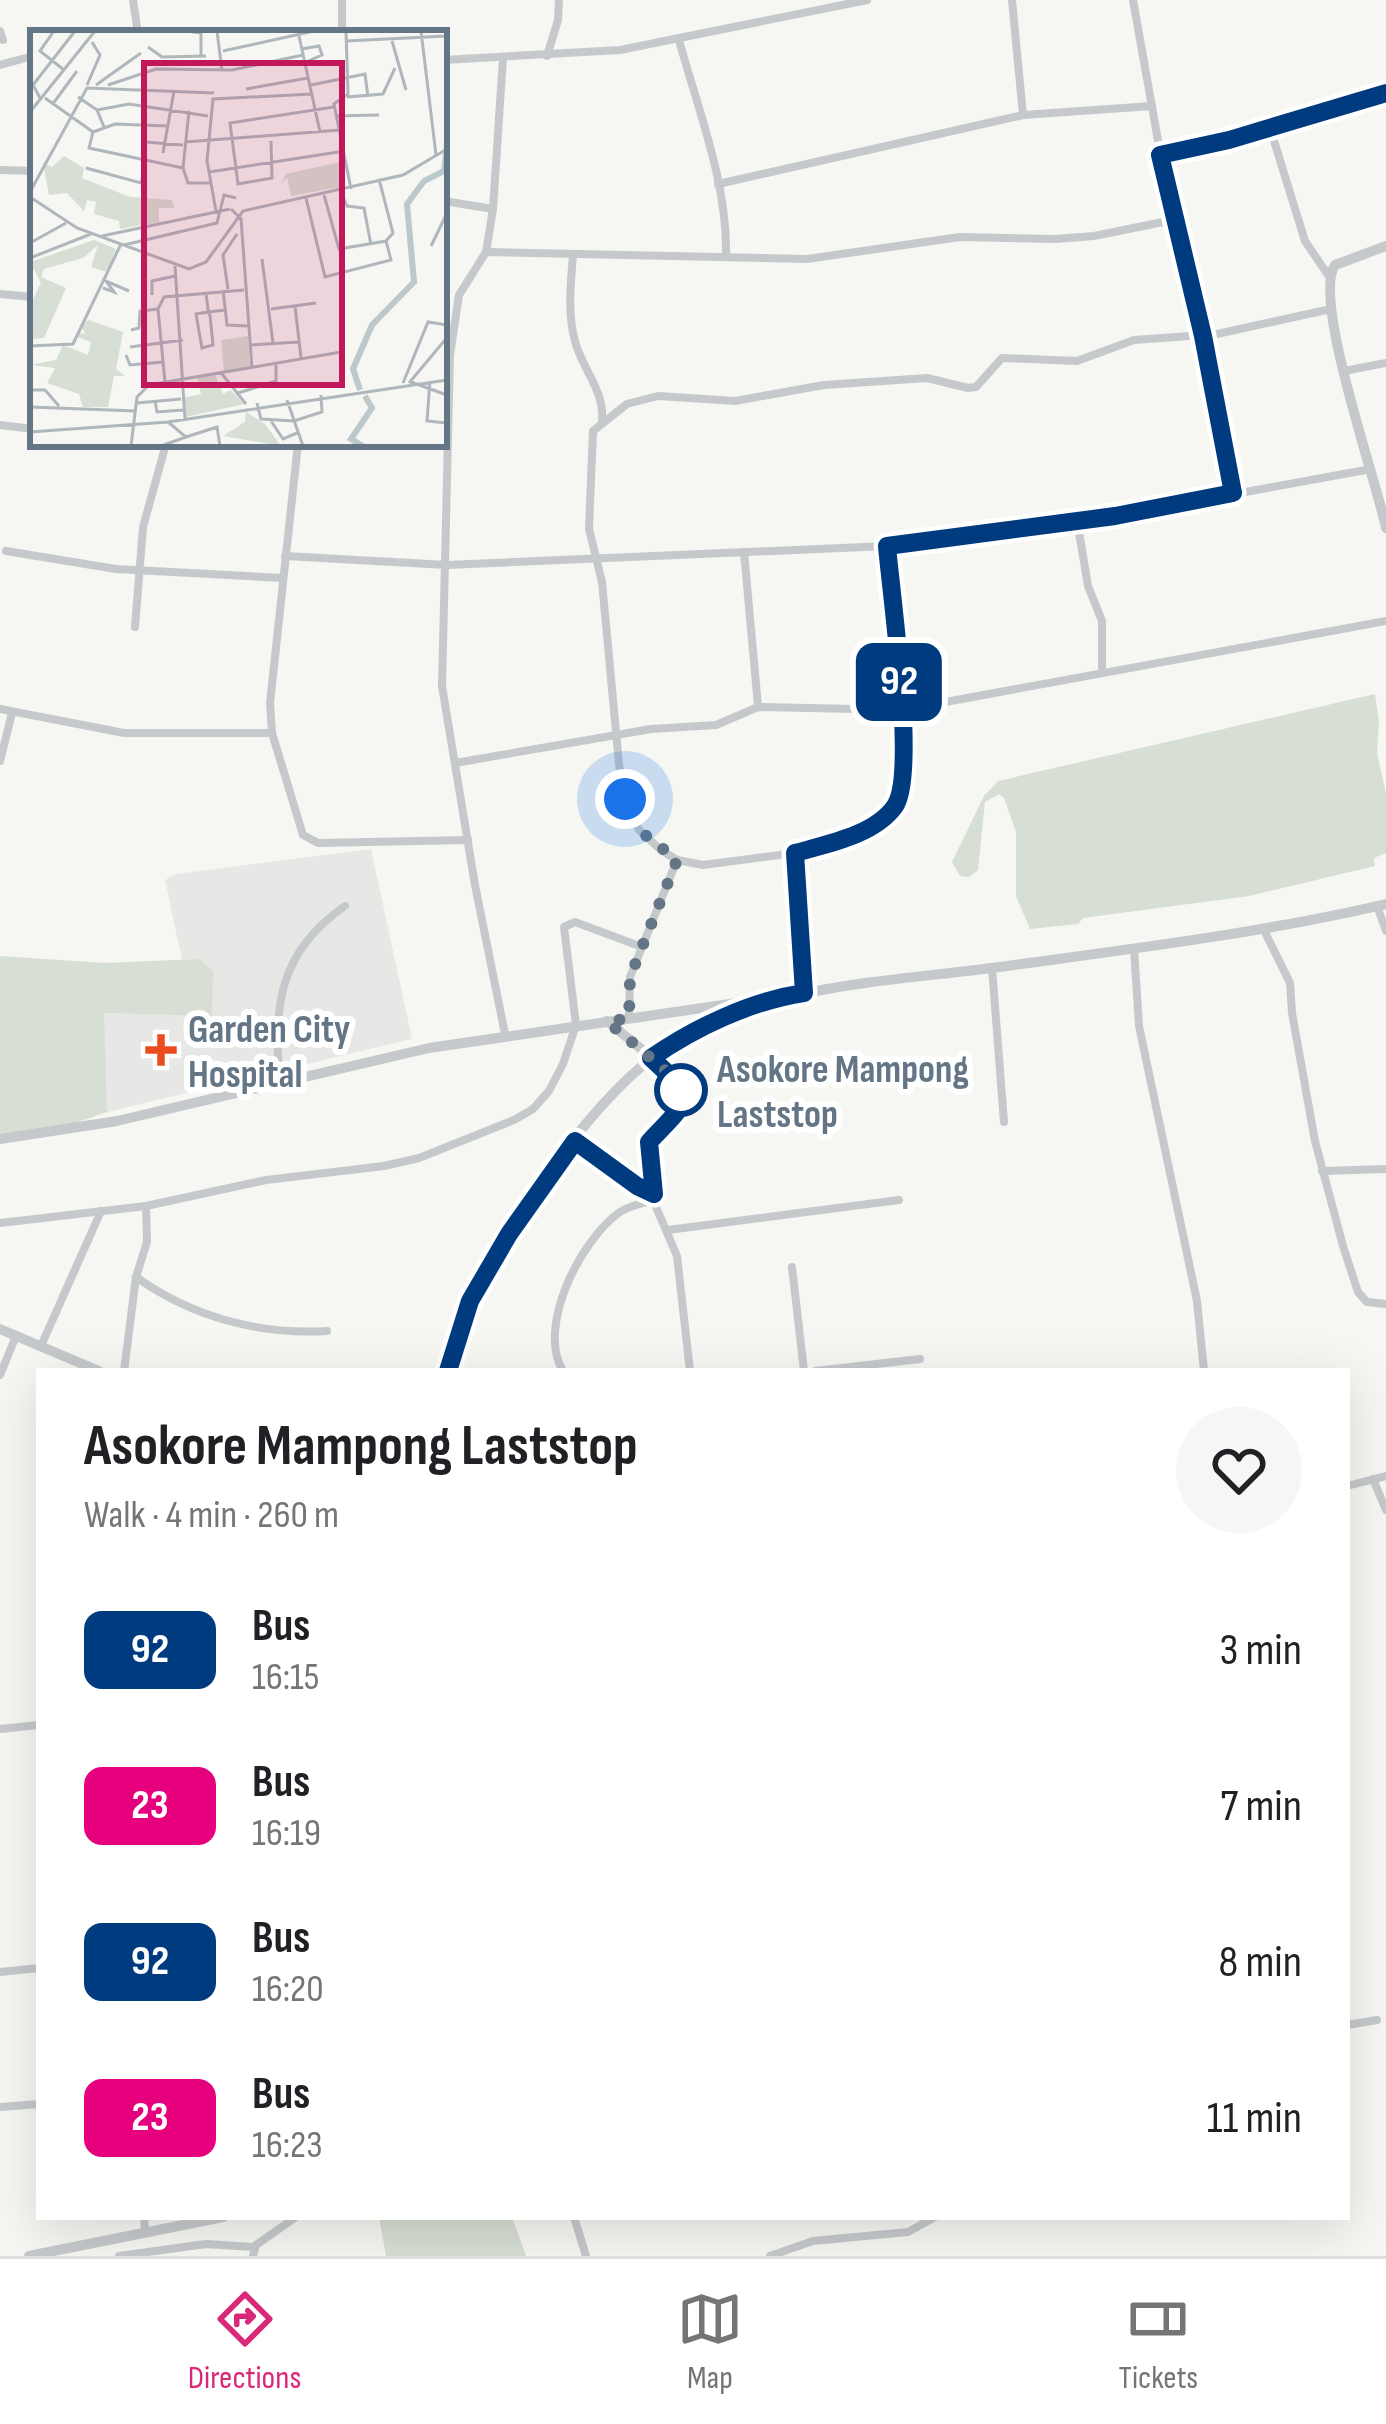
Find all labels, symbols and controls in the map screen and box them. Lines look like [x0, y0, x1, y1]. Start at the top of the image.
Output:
inset map [30, 30, 447, 447]
line badge: 92 [845, 643, 953, 721]
text: 92 [880, 656, 918, 707]
your location [595, 769, 655, 829]
place label: Garden City Hospital [188, 1007, 350, 1099]
marker: Garden City Hospital [145, 1034, 177, 1066]
place label: Asokore Mampong Laststop [716, 1047, 969, 1139]
marker: Asokore Mampong Laststop [656, 1065, 706, 1115]
button: heart [1176, 1407, 1302, 1533]
text: Asokore Mampong Laststop [84, 1413, 638, 1481]
text: Walk · 4 min · 260 m [84, 1492, 339, 1539]
text: Bus [252, 1599, 310, 1654]
text: 3 min [1219, 1623, 1302, 1678]
text: 92 [131, 1624, 169, 1675]
text: 16:15 [252, 1654, 319, 1701]
text: Bus [252, 1755, 310, 1810]
text: 7 min [1220, 1779, 1302, 1834]
text: 23 [131, 1780, 169, 1831]
text: 16:19 [252, 1810, 321, 1857]
text: Bus [252, 1911, 310, 1966]
text: 8 min [1219, 1935, 1302, 1990]
text: 92 [131, 1936, 169, 1987]
text: 16:20 [252, 1966, 324, 2013]
text: Bus [252, 2067, 310, 2122]
text: 11 min [1207, 2091, 1302, 2146]
text: 23 [131, 2092, 169, 2143]
text: 16:23 [252, 2122, 323, 2169]
tab: Directions [188, 2286, 301, 2398]
tab: Map [677, 2286, 743, 2398]
tab: Tickets [1118, 2286, 1198, 2398]

